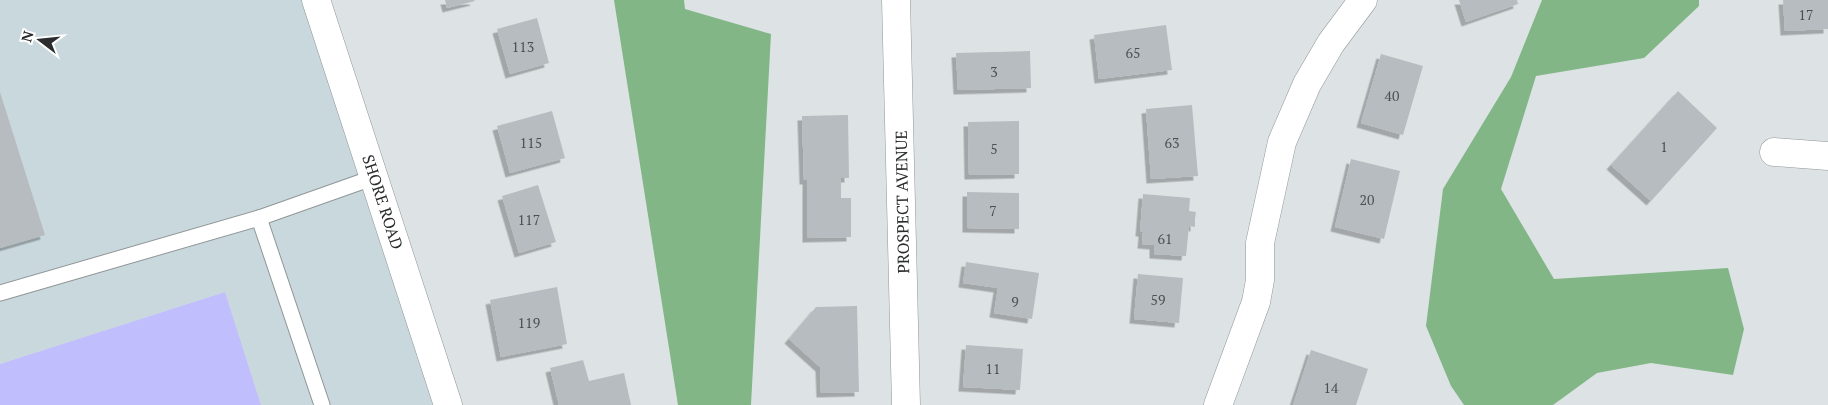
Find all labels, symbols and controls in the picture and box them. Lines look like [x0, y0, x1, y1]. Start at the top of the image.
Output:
house number: 17 [1799, 5, 1813, 24]
north arrow [15, 15, 65, 65]
text: N [16, 28, 38, 44]
house number: 113 [512, 37, 534, 56]
house number: 65 [1126, 43, 1140, 62]
house number: 3 [990, 62, 998, 81]
house number: 40 [1385, 86, 1399, 105]
street label: PROSPECT AVENUE [890, 130, 914, 274]
house number: 115 [520, 133, 542, 152]
house number: 63 [1165, 133, 1179, 152]
house number: 1 [1660, 137, 1668, 156]
house number: 5 [990, 139, 998, 158]
street label: SHORE ROAD [357, 152, 409, 252]
house number: 20 [1360, 190, 1374, 209]
house number: 7 [989, 201, 997, 220]
house number: 117 [518, 210, 540, 229]
house number: 61 [1158, 229, 1172, 248]
house number: 59 [1151, 290, 1165, 309]
house number: 9 [1011, 292, 1019, 311]
house number: 119 [518, 313, 540, 332]
house number: 11 [986, 359, 1000, 378]
house number: 14 [1324, 378, 1339, 397]

